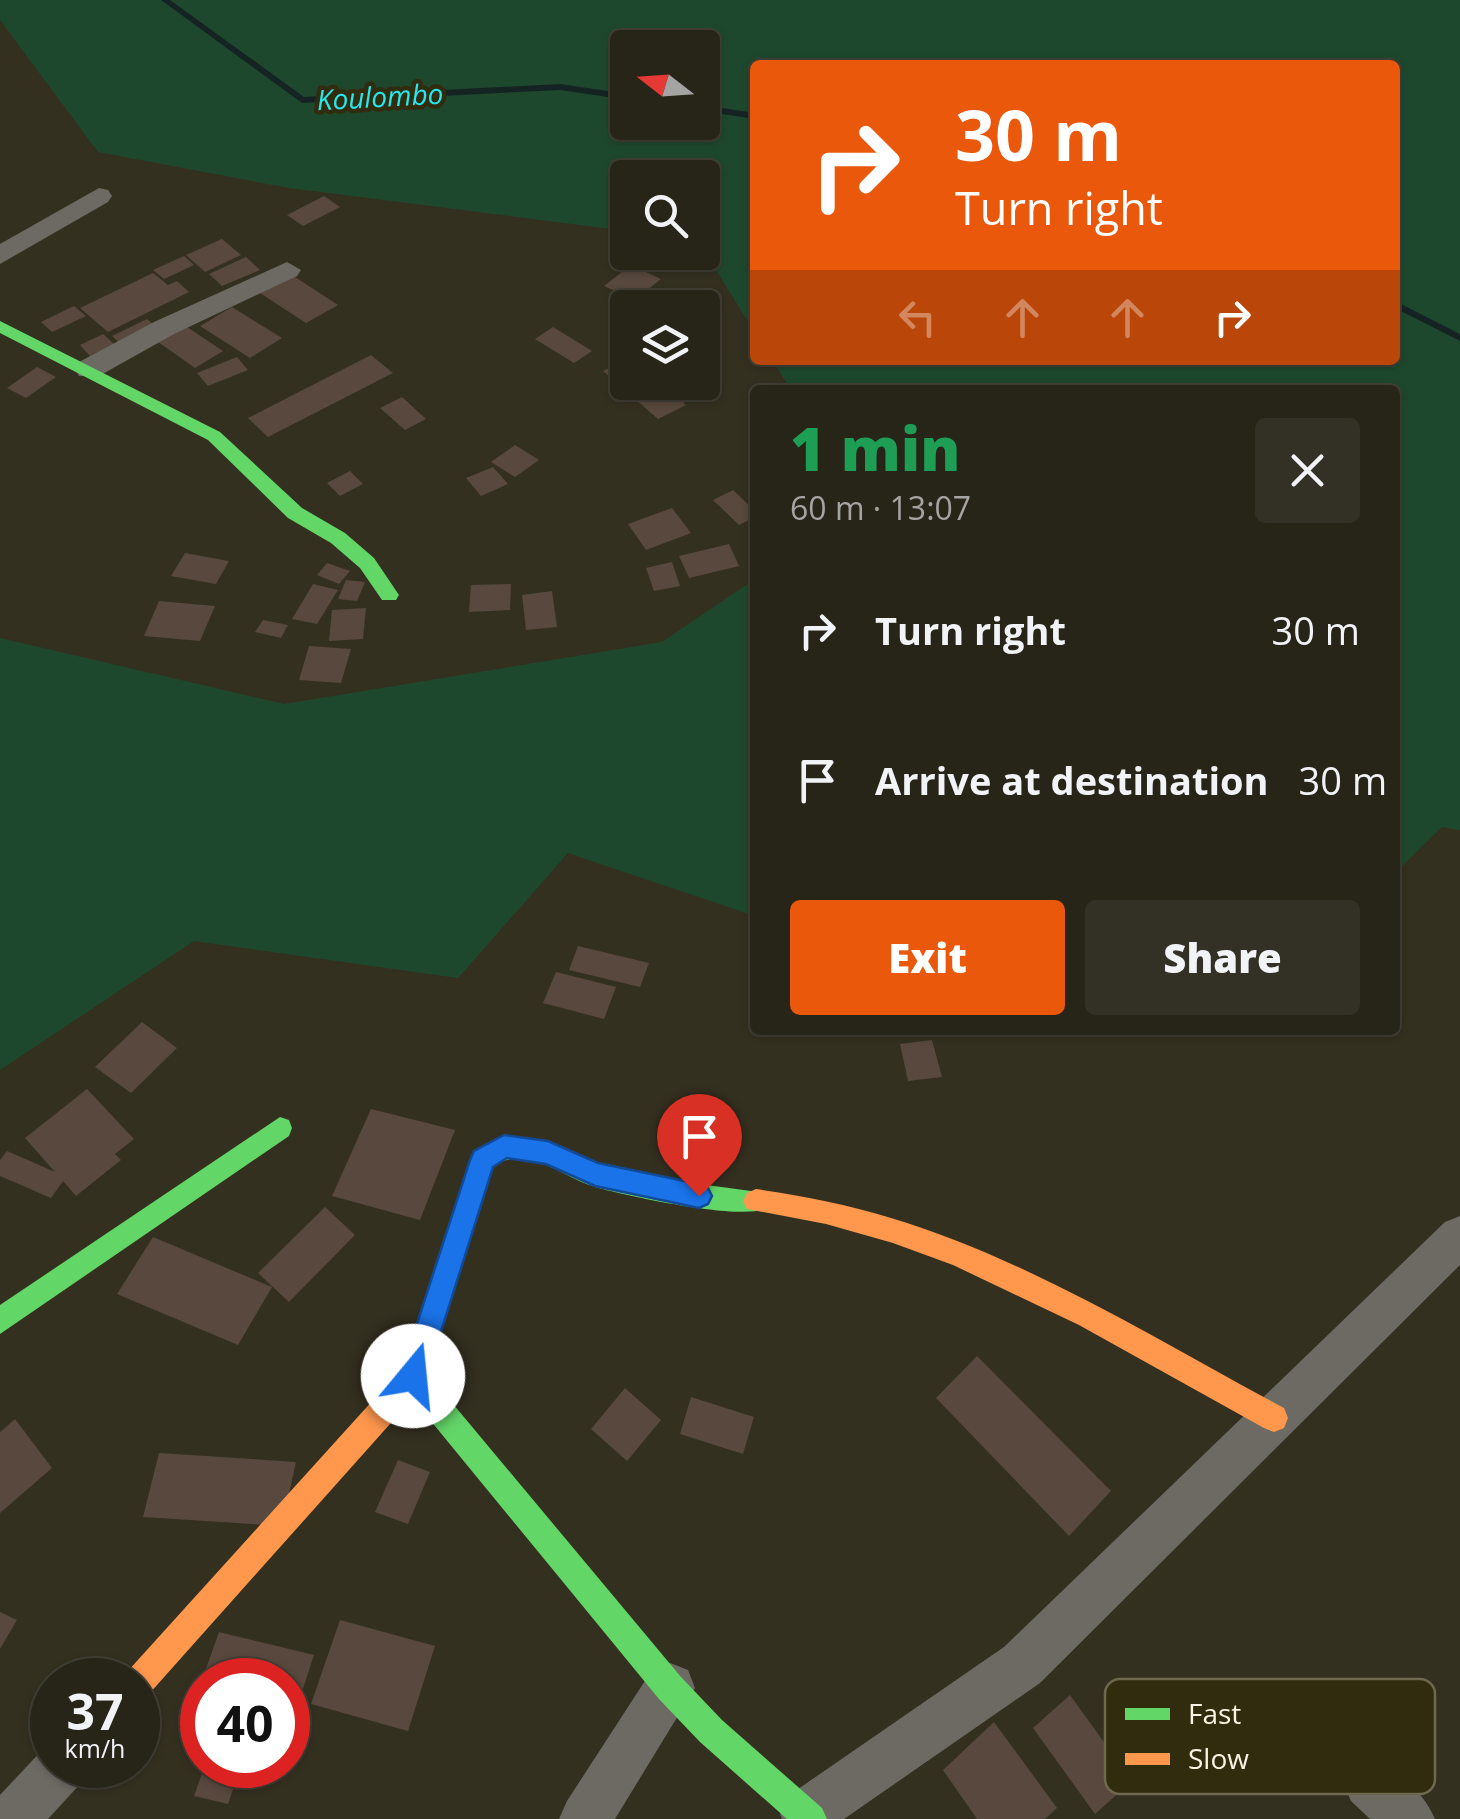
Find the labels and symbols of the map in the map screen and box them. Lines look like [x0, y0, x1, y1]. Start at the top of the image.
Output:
north arrow [610, 30, 720, 140]
water label: Koulombo [316, 74, 444, 118]
pin [657, 1094, 742, 1197]
position arrow [361, 1324, 465, 1428]
speed limit sign: 40 [180, 1658, 310, 1788]
legend [1105, 1679, 1435, 1794]
text: Fast [1188, 1694, 1241, 1732]
text: Slow [1188, 1739, 1249, 1777]

